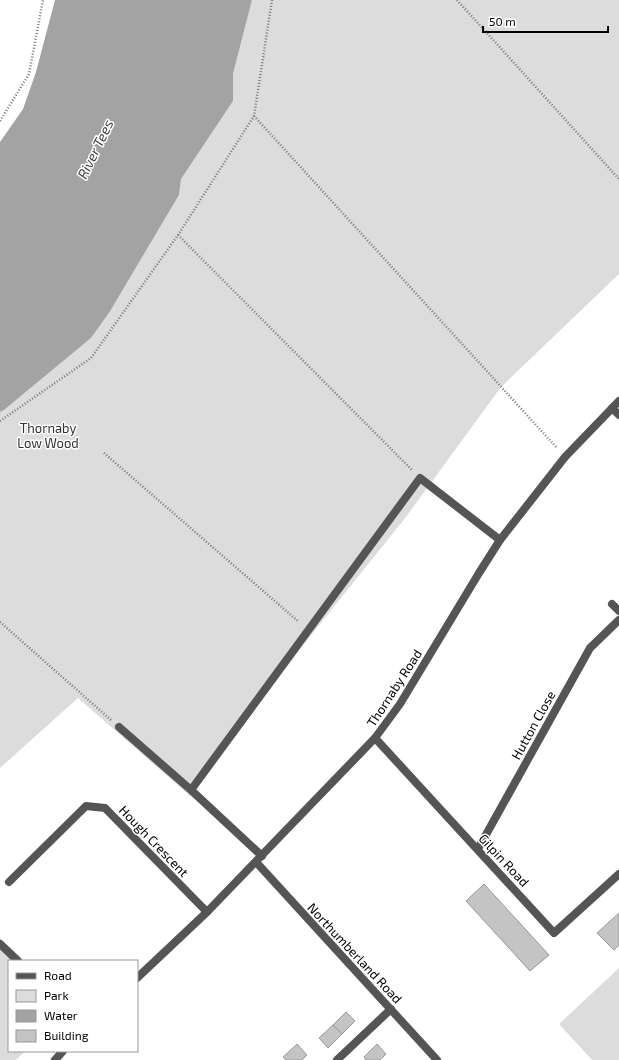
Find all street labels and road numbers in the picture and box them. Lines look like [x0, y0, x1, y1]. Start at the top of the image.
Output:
street label: Thornaby Road [363, 646, 425, 730]
street label: Hutton Close [508, 688, 558, 762]
street label: Hough Crescent [116, 802, 192, 880]
street label: Gilpin Road [476, 830, 532, 890]
street label: Northumberland Road [304, 899, 406, 1007]

